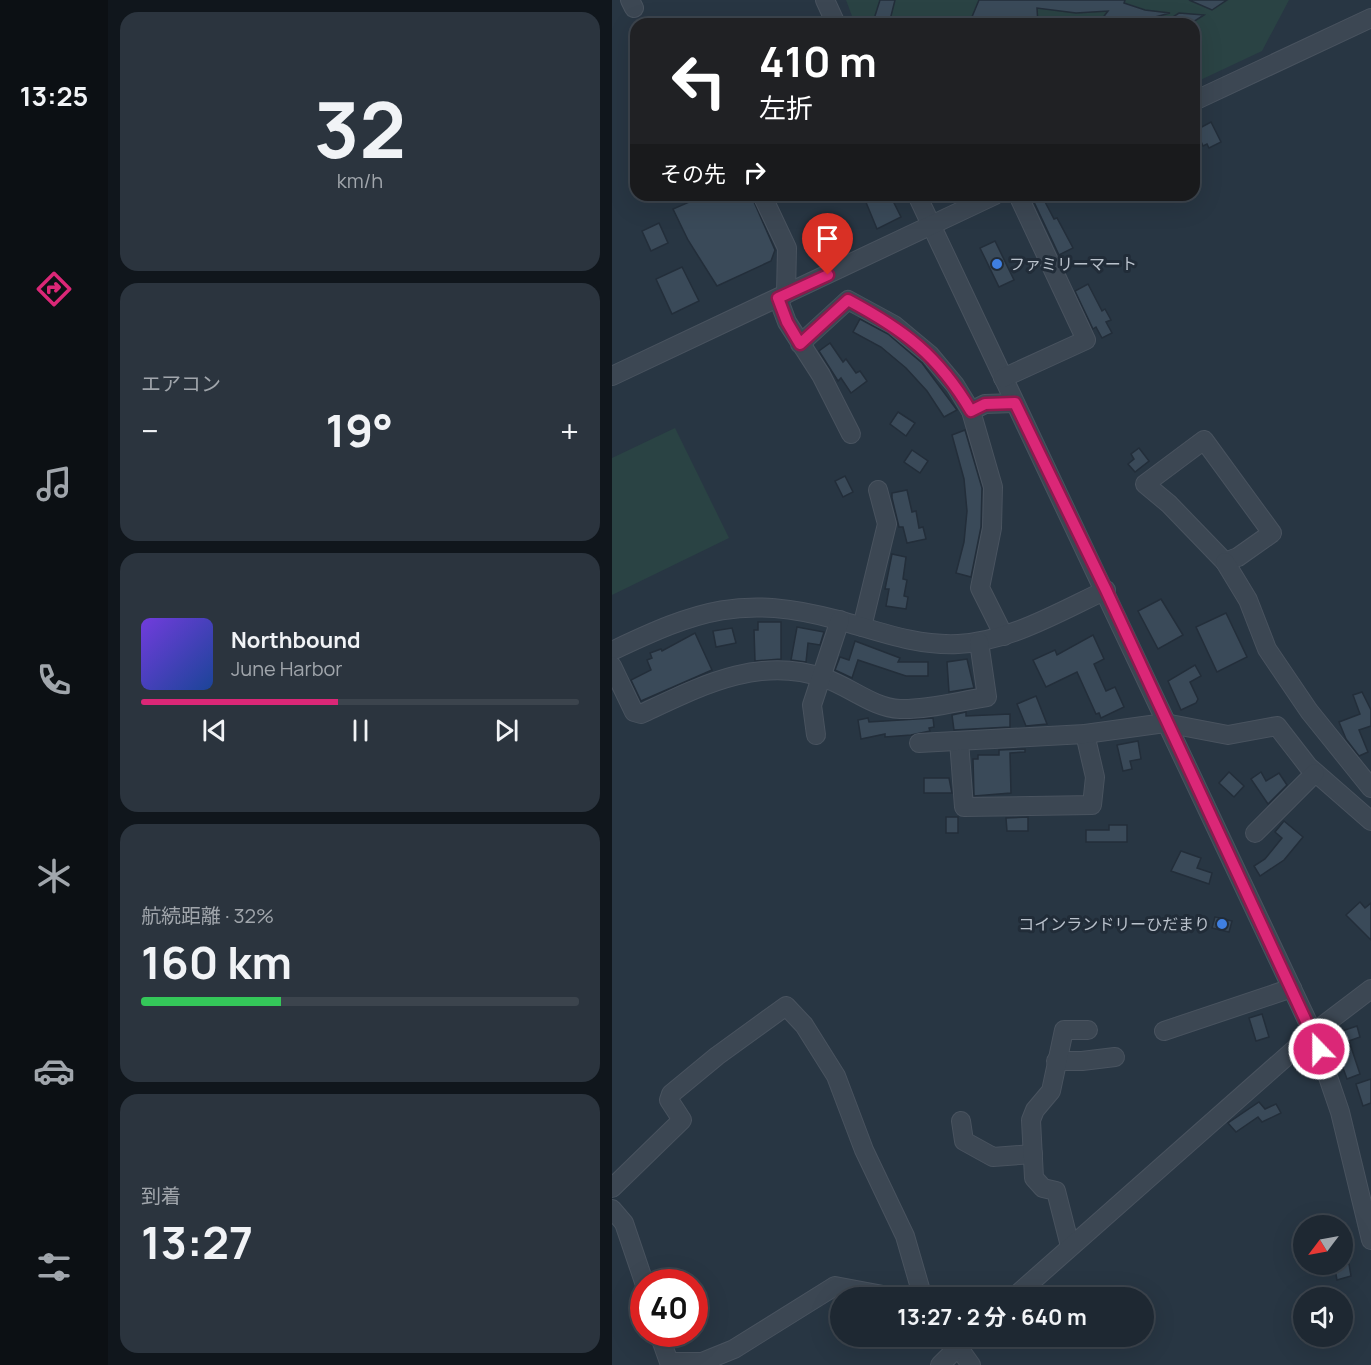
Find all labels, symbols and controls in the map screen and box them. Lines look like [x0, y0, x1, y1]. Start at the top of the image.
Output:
text: 410 m [759, 32, 877, 90]
icon: left [660, 42, 738, 120]
text: 32 [314, 75, 406, 181]
text: 13:25 [20, 77, 88, 114]
text: 左折 [759, 89, 813, 126]
icon: right [738, 156, 771, 189]
text: その先 [660, 159, 726, 189]
text: km/h [337, 167, 383, 194]
pin [802, 213, 853, 275]
icon: arrive [811, 222, 844, 255]
place label: ファミリーマート [1009, 253, 1137, 275]
marker: ファミリーマート [990, 257, 1004, 271]
icon: directions [33, 268, 75, 310]
text: エアコン [141, 370, 221, 397]
text: 19° [325, 399, 393, 461]
text: − [141, 408, 159, 453]
text: + [560, 408, 579, 453]
icon: music [33, 463, 75, 505]
text: Northbound [231, 625, 361, 655]
text: June Harbor [231, 655, 343, 682]
icon: phone [33, 659, 75, 701]
icon: previous [198, 714, 231, 747]
icon: pause [344, 714, 377, 747]
icon: next [490, 714, 523, 747]
icon: climate [33, 855, 75, 897]
text: 航続距離 · 32% [141, 902, 274, 929]
place label: コインランドリーひだまり [1018, 913, 1210, 935]
marker: コインランドリーひだまり [1215, 917, 1229, 931]
text: 160 km [141, 931, 292, 993]
position arrow [1287, 1017, 1351, 1081]
icon: car [33, 1050, 75, 1092]
text: 到着 [141, 1182, 181, 1209]
text: 13:27 [141, 1211, 253, 1273]
north arrow [1293, 1215, 1353, 1275]
map controls [1293, 1215, 1353, 1347]
icon: filters [33, 1246, 75, 1288]
speed limit sign: 40 [630, 1269, 708, 1347]
button: sound [1293, 1287, 1353, 1347]
text: 13:27 · 2 分 · 640 m [897, 1302, 1087, 1332]

